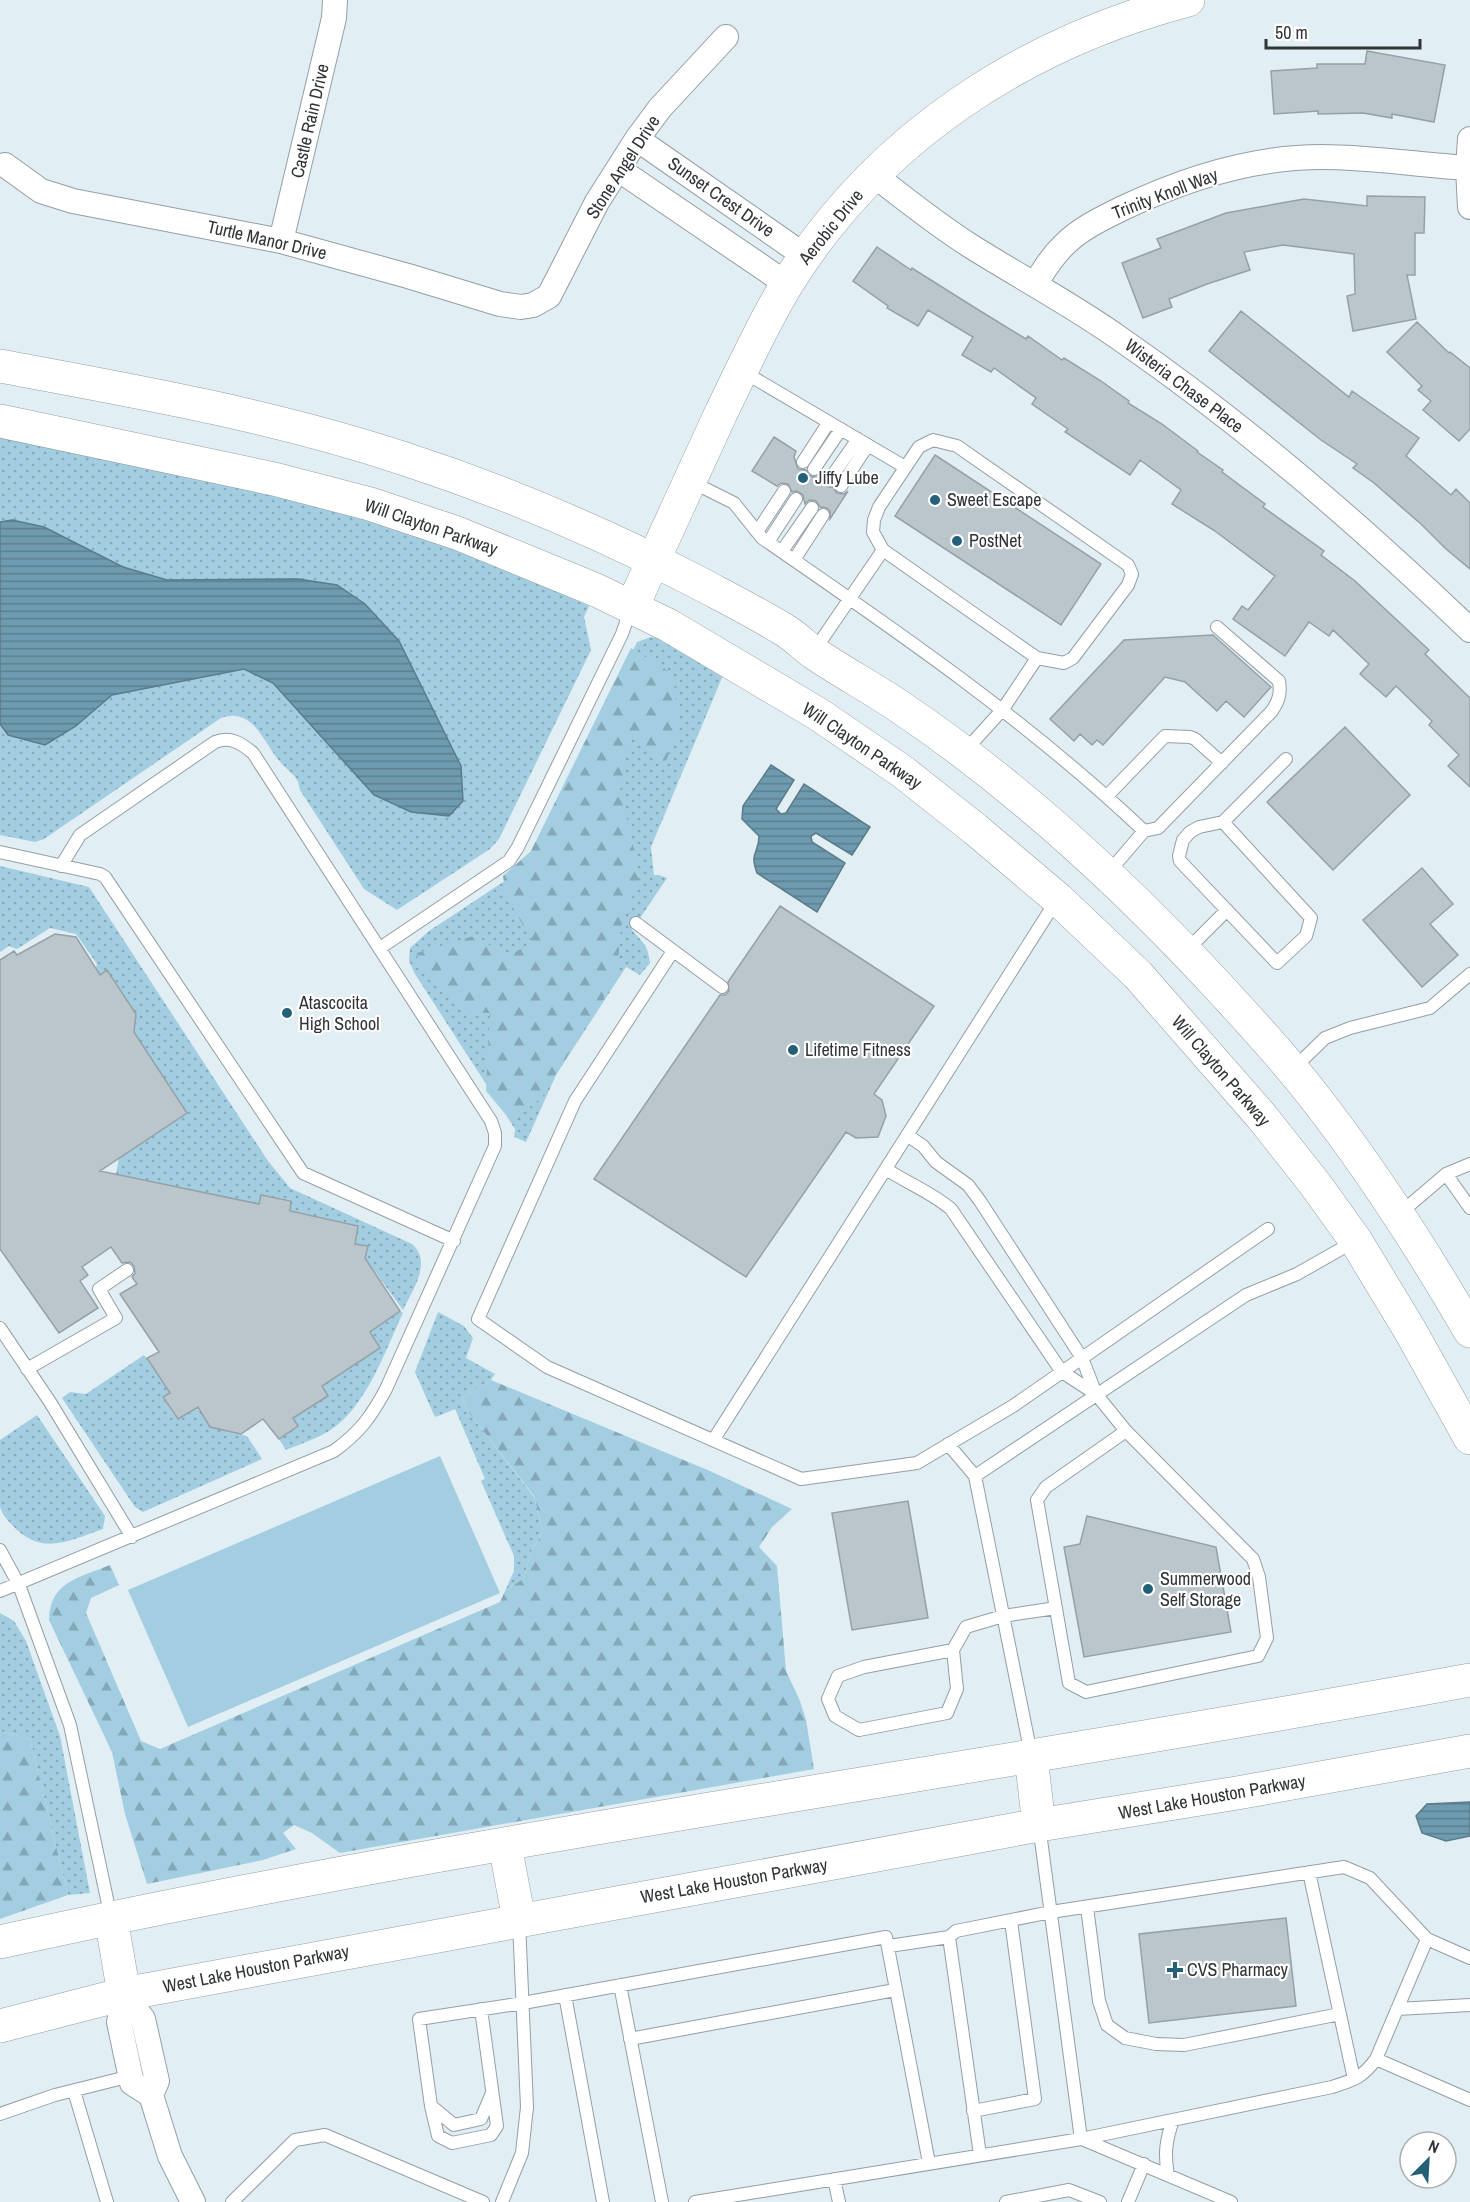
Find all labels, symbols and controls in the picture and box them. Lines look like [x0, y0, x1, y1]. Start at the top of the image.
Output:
scale bar [1266, 12, 1420, 50]
text: 50 m [1275, 20, 1308, 45]
street label: Castle Rain Drive [284, 61, 335, 180]
street label: Stone Angel Drive [580, 110, 665, 223]
street label: Sunset Crest Drive [663, 151, 780, 243]
street label: Trinity Knoll Way [1108, 162, 1222, 225]
street label: Aerobic Drive [792, 184, 869, 270]
street label: Turtle Manor Drive [205, 214, 329, 265]
street label: Wisteria Chase Place [1120, 333, 1249, 439]
place label: Jiffy Lube [815, 465, 879, 490]
marker: Jiffy Lube [796, 471, 810, 485]
place label: Sweet Escape [947, 487, 1041, 512]
street label: Will Clayton Parkway [361, 492, 502, 561]
marker: Sweet Escape [928, 493, 942, 507]
place label: PostNet [969, 528, 1022, 553]
marker: PostNet [950, 534, 964, 548]
street label: Will Clayton Parkway [797, 696, 928, 795]
place label: Atascocita High School [298, 990, 379, 1036]
marker: Atascocita High School [280, 1006, 294, 1020]
street label: Will Clayton Parkway [1166, 1010, 1277, 1132]
place label: Lifetime Fitness [805, 1037, 911, 1062]
marker: Lifetime Fitness [786, 1043, 800, 1057]
place label: Summerwood Self Storage [1160, 1566, 1251, 1612]
marker: Summerwood Self Storage [1141, 1582, 1155, 1596]
street label: West Lake Houston Parkway [1117, 1768, 1308, 1825]
street label: West Lake Houston Parkway [639, 1852, 830, 1909]
street label: West Lake Houston Parkway [161, 1938, 352, 1999]
place label: CVS Pharmacy [1187, 1957, 1289, 1982]
marker: CVS Pharmacy [1168, 1963, 1182, 1977]
north arrow [1398, 2130, 1458, 2190]
text: N [1425, 2134, 1443, 2158]

